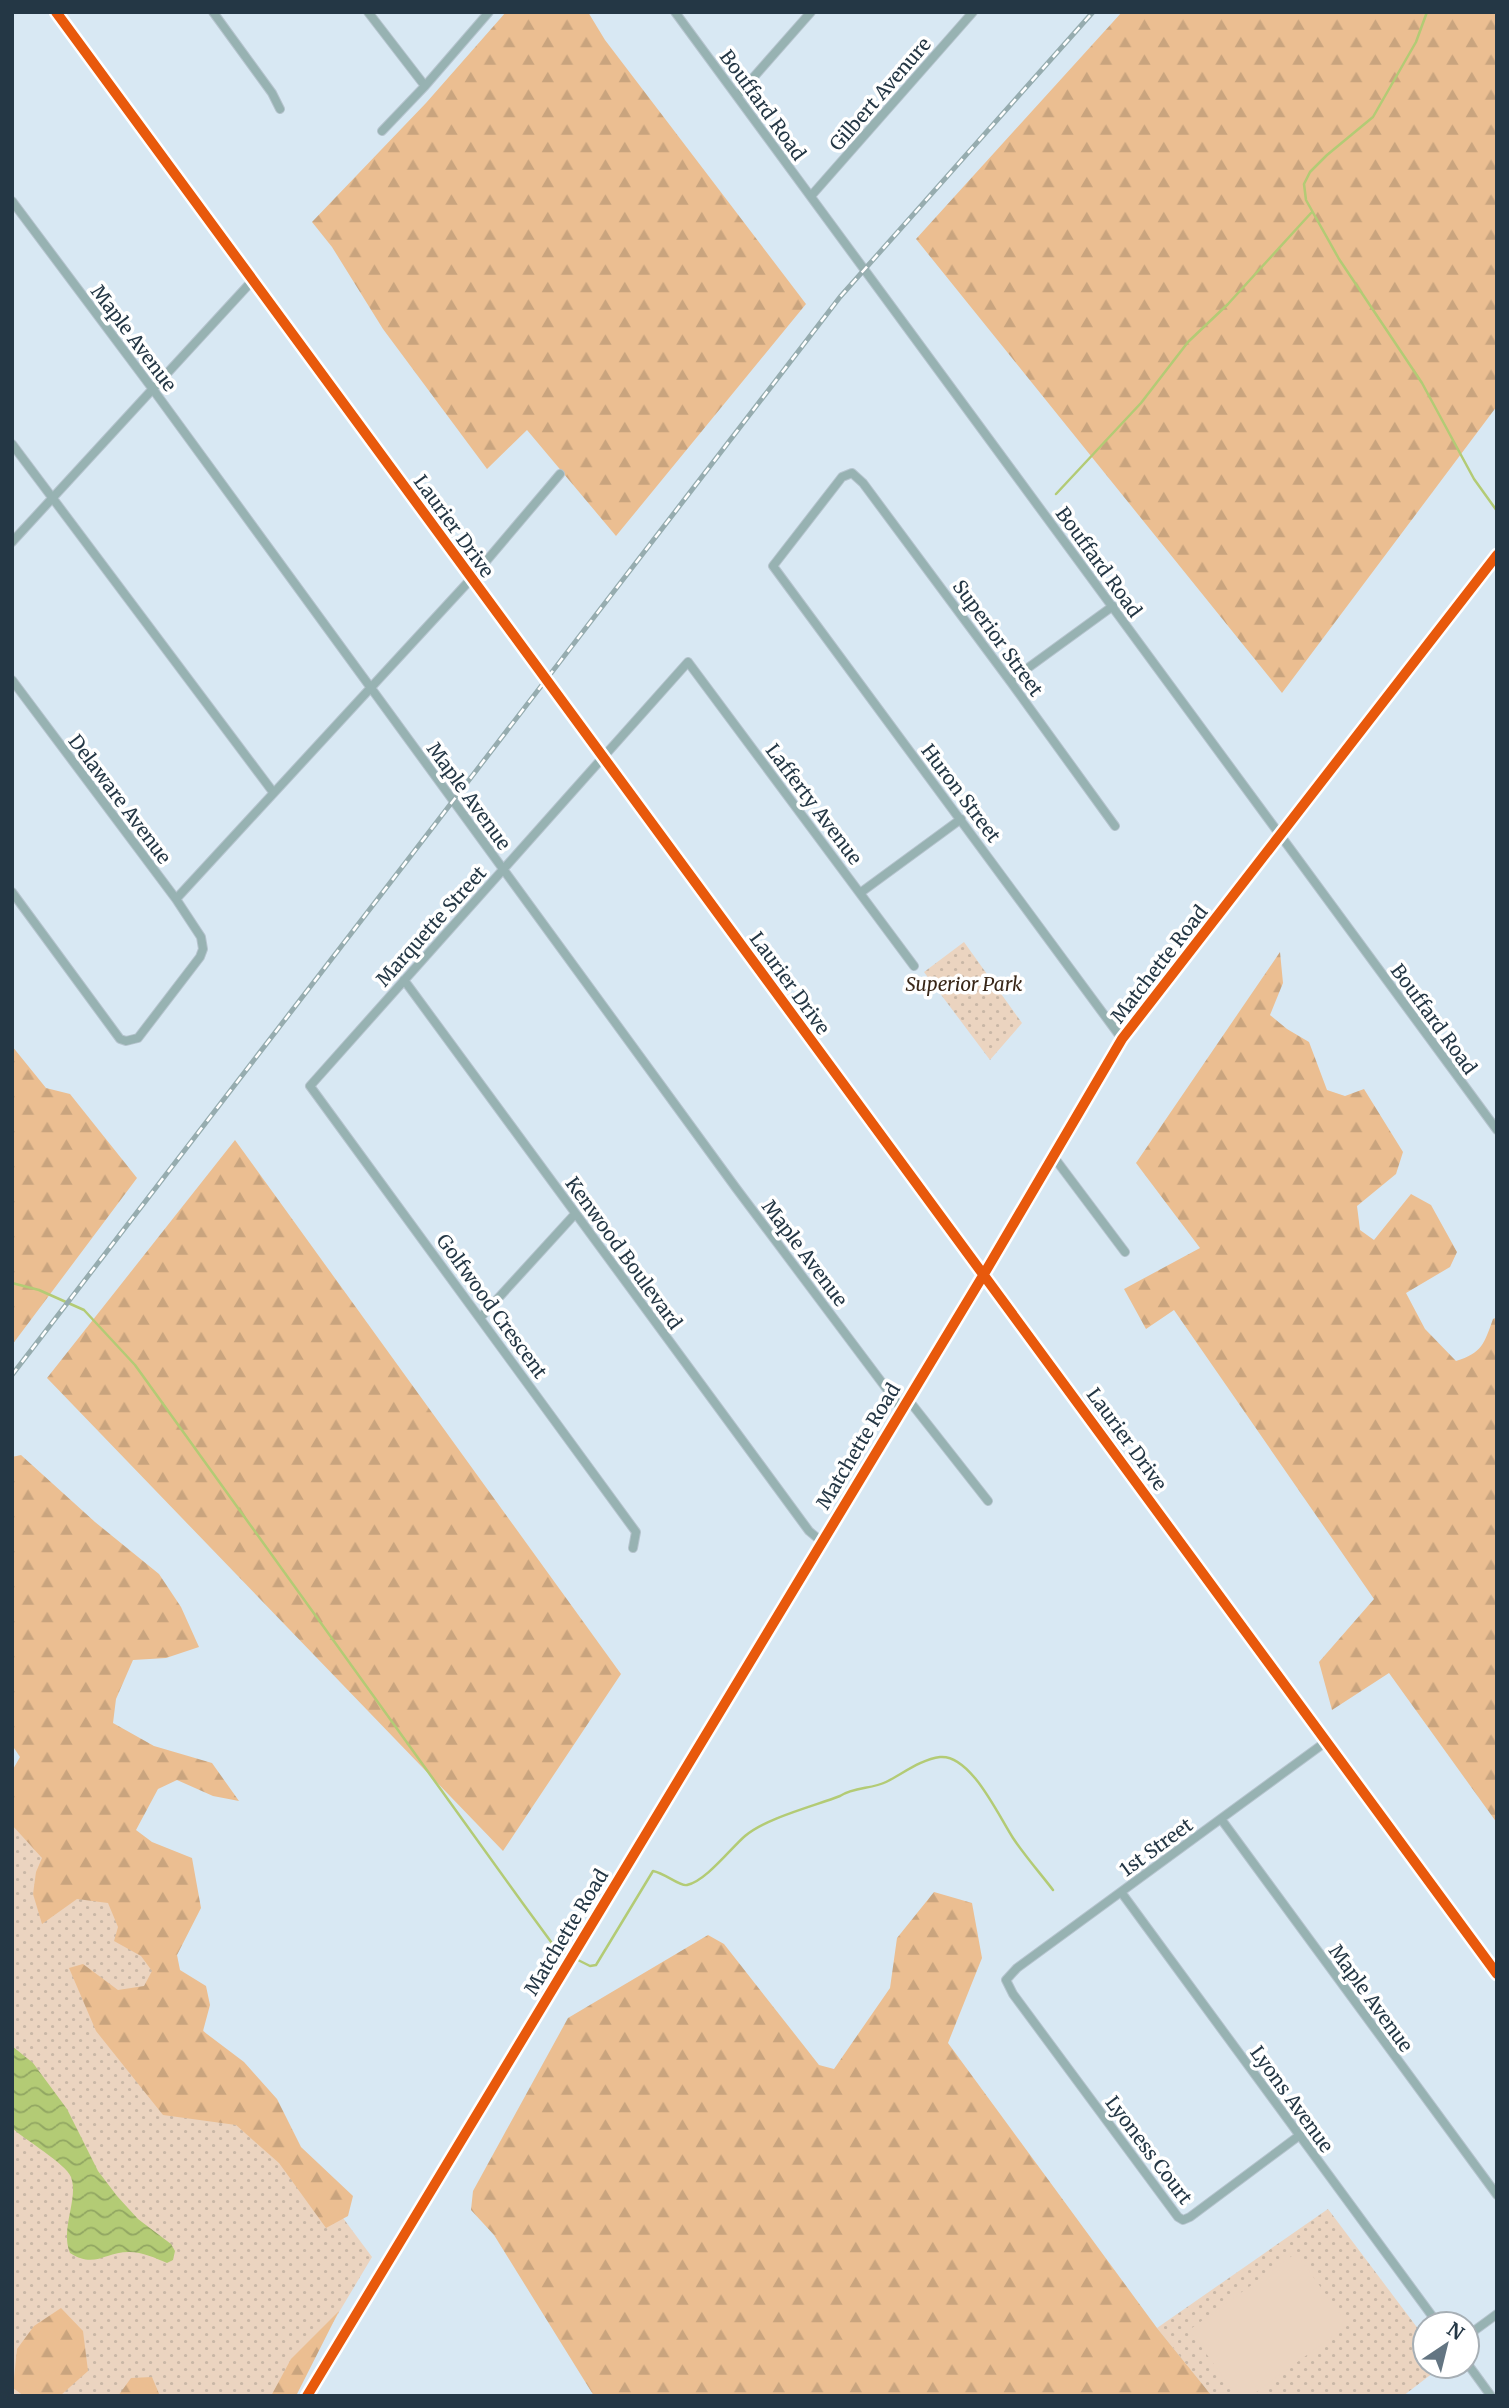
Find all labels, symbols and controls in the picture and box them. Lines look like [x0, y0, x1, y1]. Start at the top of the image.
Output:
street label: Gilbert Avenure [824, 32, 936, 156]
street label: Bouffard Road [715, 45, 811, 165]
street label: Maple Avenue [86, 280, 182, 396]
street label: Laurier Drive [409, 470, 499, 582]
street label: Bouffard Road [1051, 502, 1147, 622]
street label: Superior Street [948, 575, 1049, 701]
street label: Delaware Avenue [63, 730, 177, 869]
street label: Maple Avenue [422, 737, 516, 855]
street label: Lafferty Avenue [761, 739, 867, 869]
street label: Huron Street [916, 739, 1006, 847]
street label: Marquette Street [371, 861, 492, 991]
street label: Matchette Road [1106, 900, 1212, 1028]
street label: Laurier Drive [745, 927, 835, 1039]
street label: Bouffard Road [1386, 959, 1482, 1079]
park label: Superior Park [906, 972, 1023, 996]
street label: Kenwood Boulevard [561, 1172, 687, 1334]
street label: Maple Avenue [757, 1195, 853, 1311]
street label: Golfwood Crescent [432, 1229, 553, 1383]
street label: Matchette Road [811, 1379, 905, 1513]
street label: Laurier Drive [1082, 1383, 1172, 1495]
street label: 1st Street [1115, 1812, 1198, 1881]
street label: Matchette Road [519, 1865, 613, 1999]
street label: Maple Avenue [1324, 1939, 1418, 2057]
street label: Lyons Avenue [1245, 2041, 1339, 2157]
street label: Lyoness Court [1100, 2091, 1198, 2209]
north arrow [1411, 2310, 1481, 2380]
text: N [1443, 2317, 1469, 2345]

